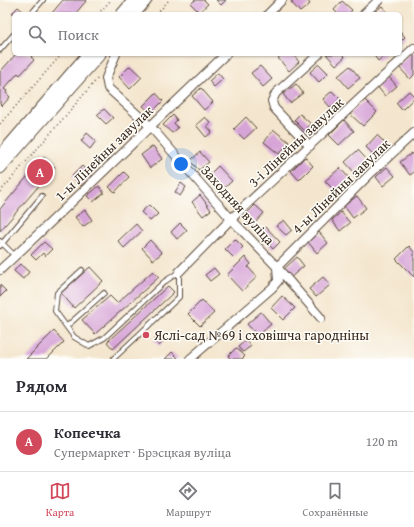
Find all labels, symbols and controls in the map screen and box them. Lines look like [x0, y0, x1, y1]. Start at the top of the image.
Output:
search box [12, 12, 402, 56]
icon: search [26, 23, 48, 45]
text: Поиск [58, 24, 99, 45]
street label: 3-і Лінейны завулак [244, 92, 349, 192]
street label: 1-ы Лінейны завулак [50, 100, 158, 205]
street label: 4-ы Лінейны завулак [287, 133, 395, 238]
your location [171, 154, 191, 174]
pin: A [27, 157, 53, 187]
street label: Заходняя вуліца [197, 161, 280, 250]
place label: Яслі-сад №69 і сховішча гародніны [153, 325, 369, 345]
marker: Яслі-сад №69 і сховішча гародніны [141, 330, 151, 340]
text: Рядом [16, 373, 67, 398]
text: Копеечка [54, 422, 121, 443]
text: A [25, 432, 33, 451]
text: 120 m [366, 432, 398, 451]
text: Супермаркет · Брэсцкая вуліца [54, 443, 231, 462]
tab: Карта [46, 480, 74, 520]
tab: Маршрут [166, 480, 211, 520]
tab: Сохранённые [303, 480, 368, 520]

